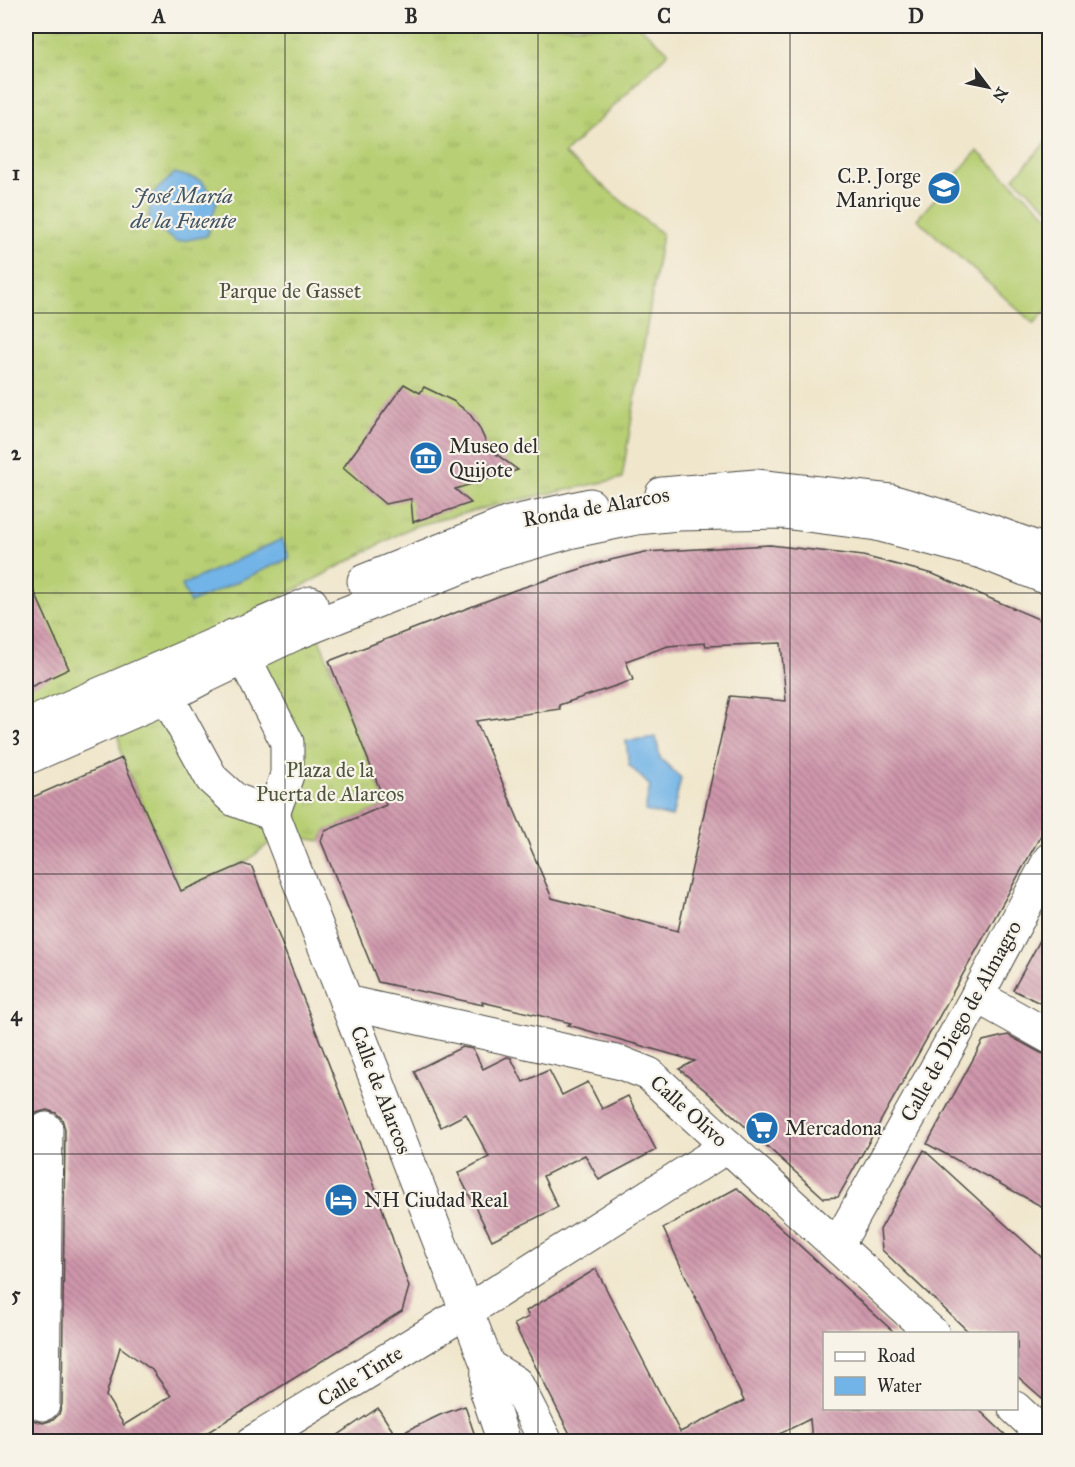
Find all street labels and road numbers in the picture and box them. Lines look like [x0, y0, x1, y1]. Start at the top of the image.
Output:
street label: Ronda de Alarcos [521, 481, 671, 533]
street label: Calle de Diego de Almagro [895, 916, 1027, 1126]
street label: Calle de Alarcos [345, 1022, 417, 1158]
street label: Calle Olivo [645, 1069, 733, 1153]
street label: Calle Tinte [313, 1340, 408, 1412]

